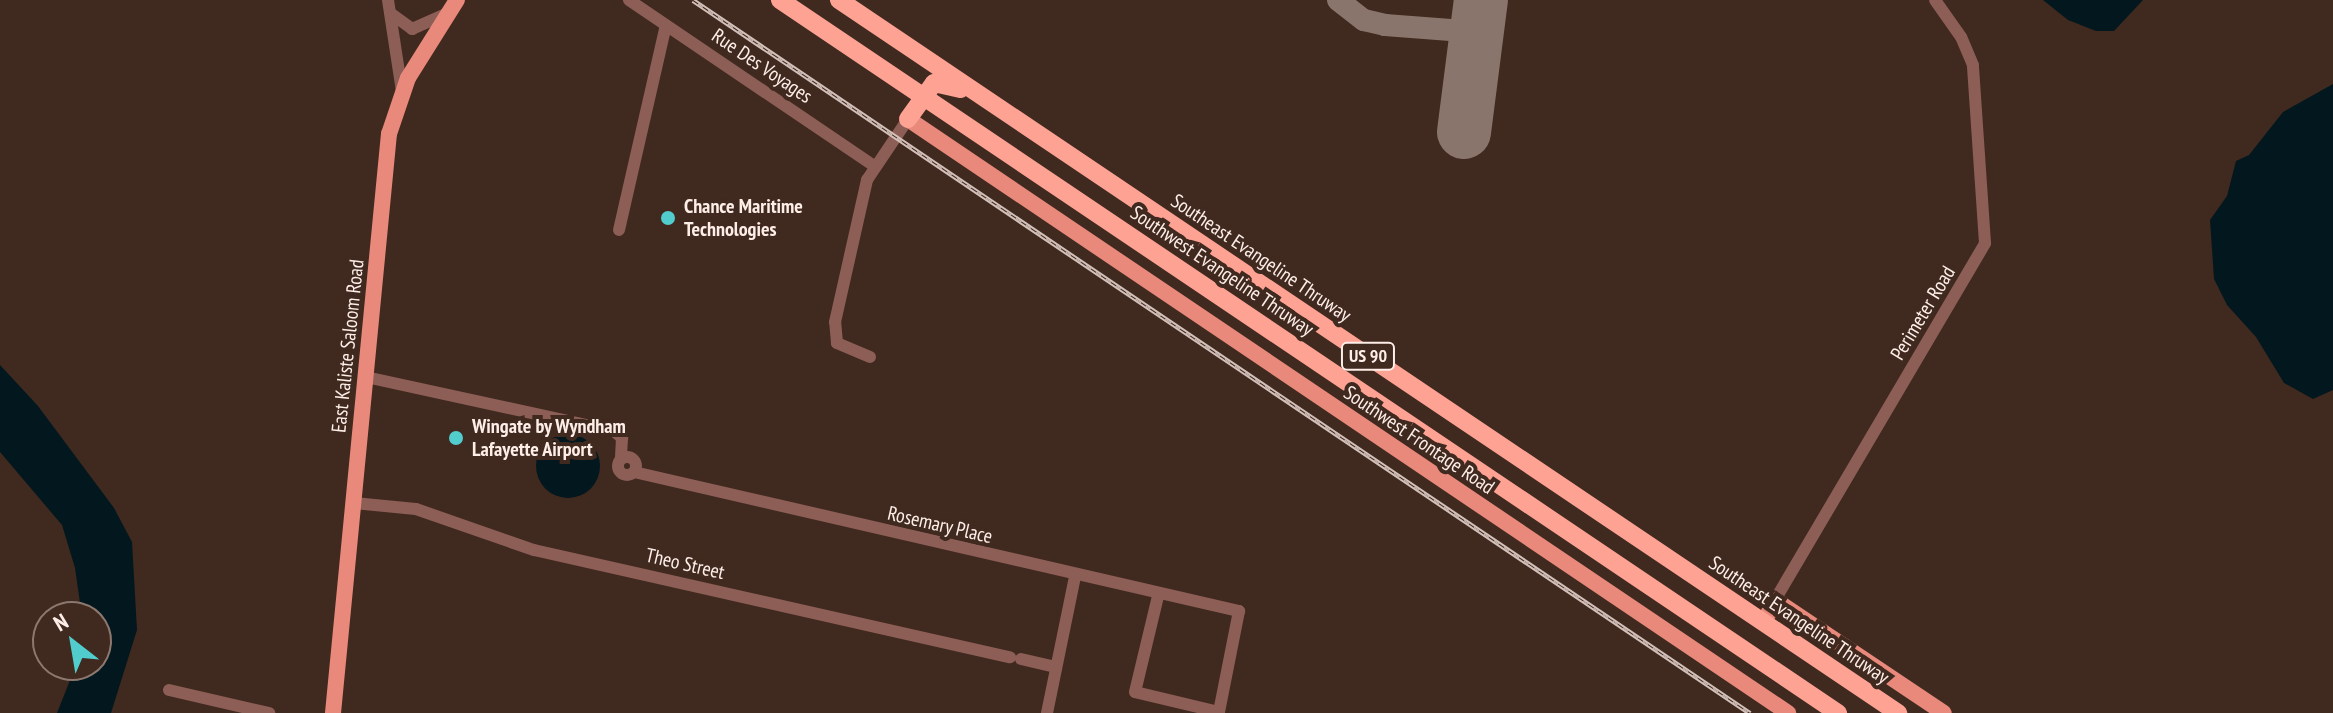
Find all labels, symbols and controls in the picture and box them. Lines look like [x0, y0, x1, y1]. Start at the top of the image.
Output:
street label: Rue Des Voyages [707, 23, 817, 109]
street label: Southeast Evangeline Thruway [1166, 189, 1356, 327]
place label: Chance Maritime Technologies [684, 194, 803, 241]
street label: Southwest Evangeline Thruway [1126, 201, 1318, 341]
marker: Chance Maritime Technologies [659, 209, 677, 227]
street label: East Kaliste Saloom Road [327, 258, 369, 434]
street label: Perimeter Road [1886, 262, 1960, 364]
road number: US 90 [1340, 342, 1396, 370]
street label: Southwest Frontage Road [1339, 381, 1499, 499]
place label: Wingate by Wyndham Lafayette Airport [472, 414, 627, 461]
marker: Wingate by Wyndham Lafayette Airport [447, 429, 465, 447]
street label: Rosemary Place [885, 501, 995, 549]
street label: Theo Street [643, 543, 727, 585]
street label: Southeast Evangeline Thruway [1704, 551, 1894, 689]
north arrow [32, 601, 112, 681]
text: N [48, 607, 73, 637]

